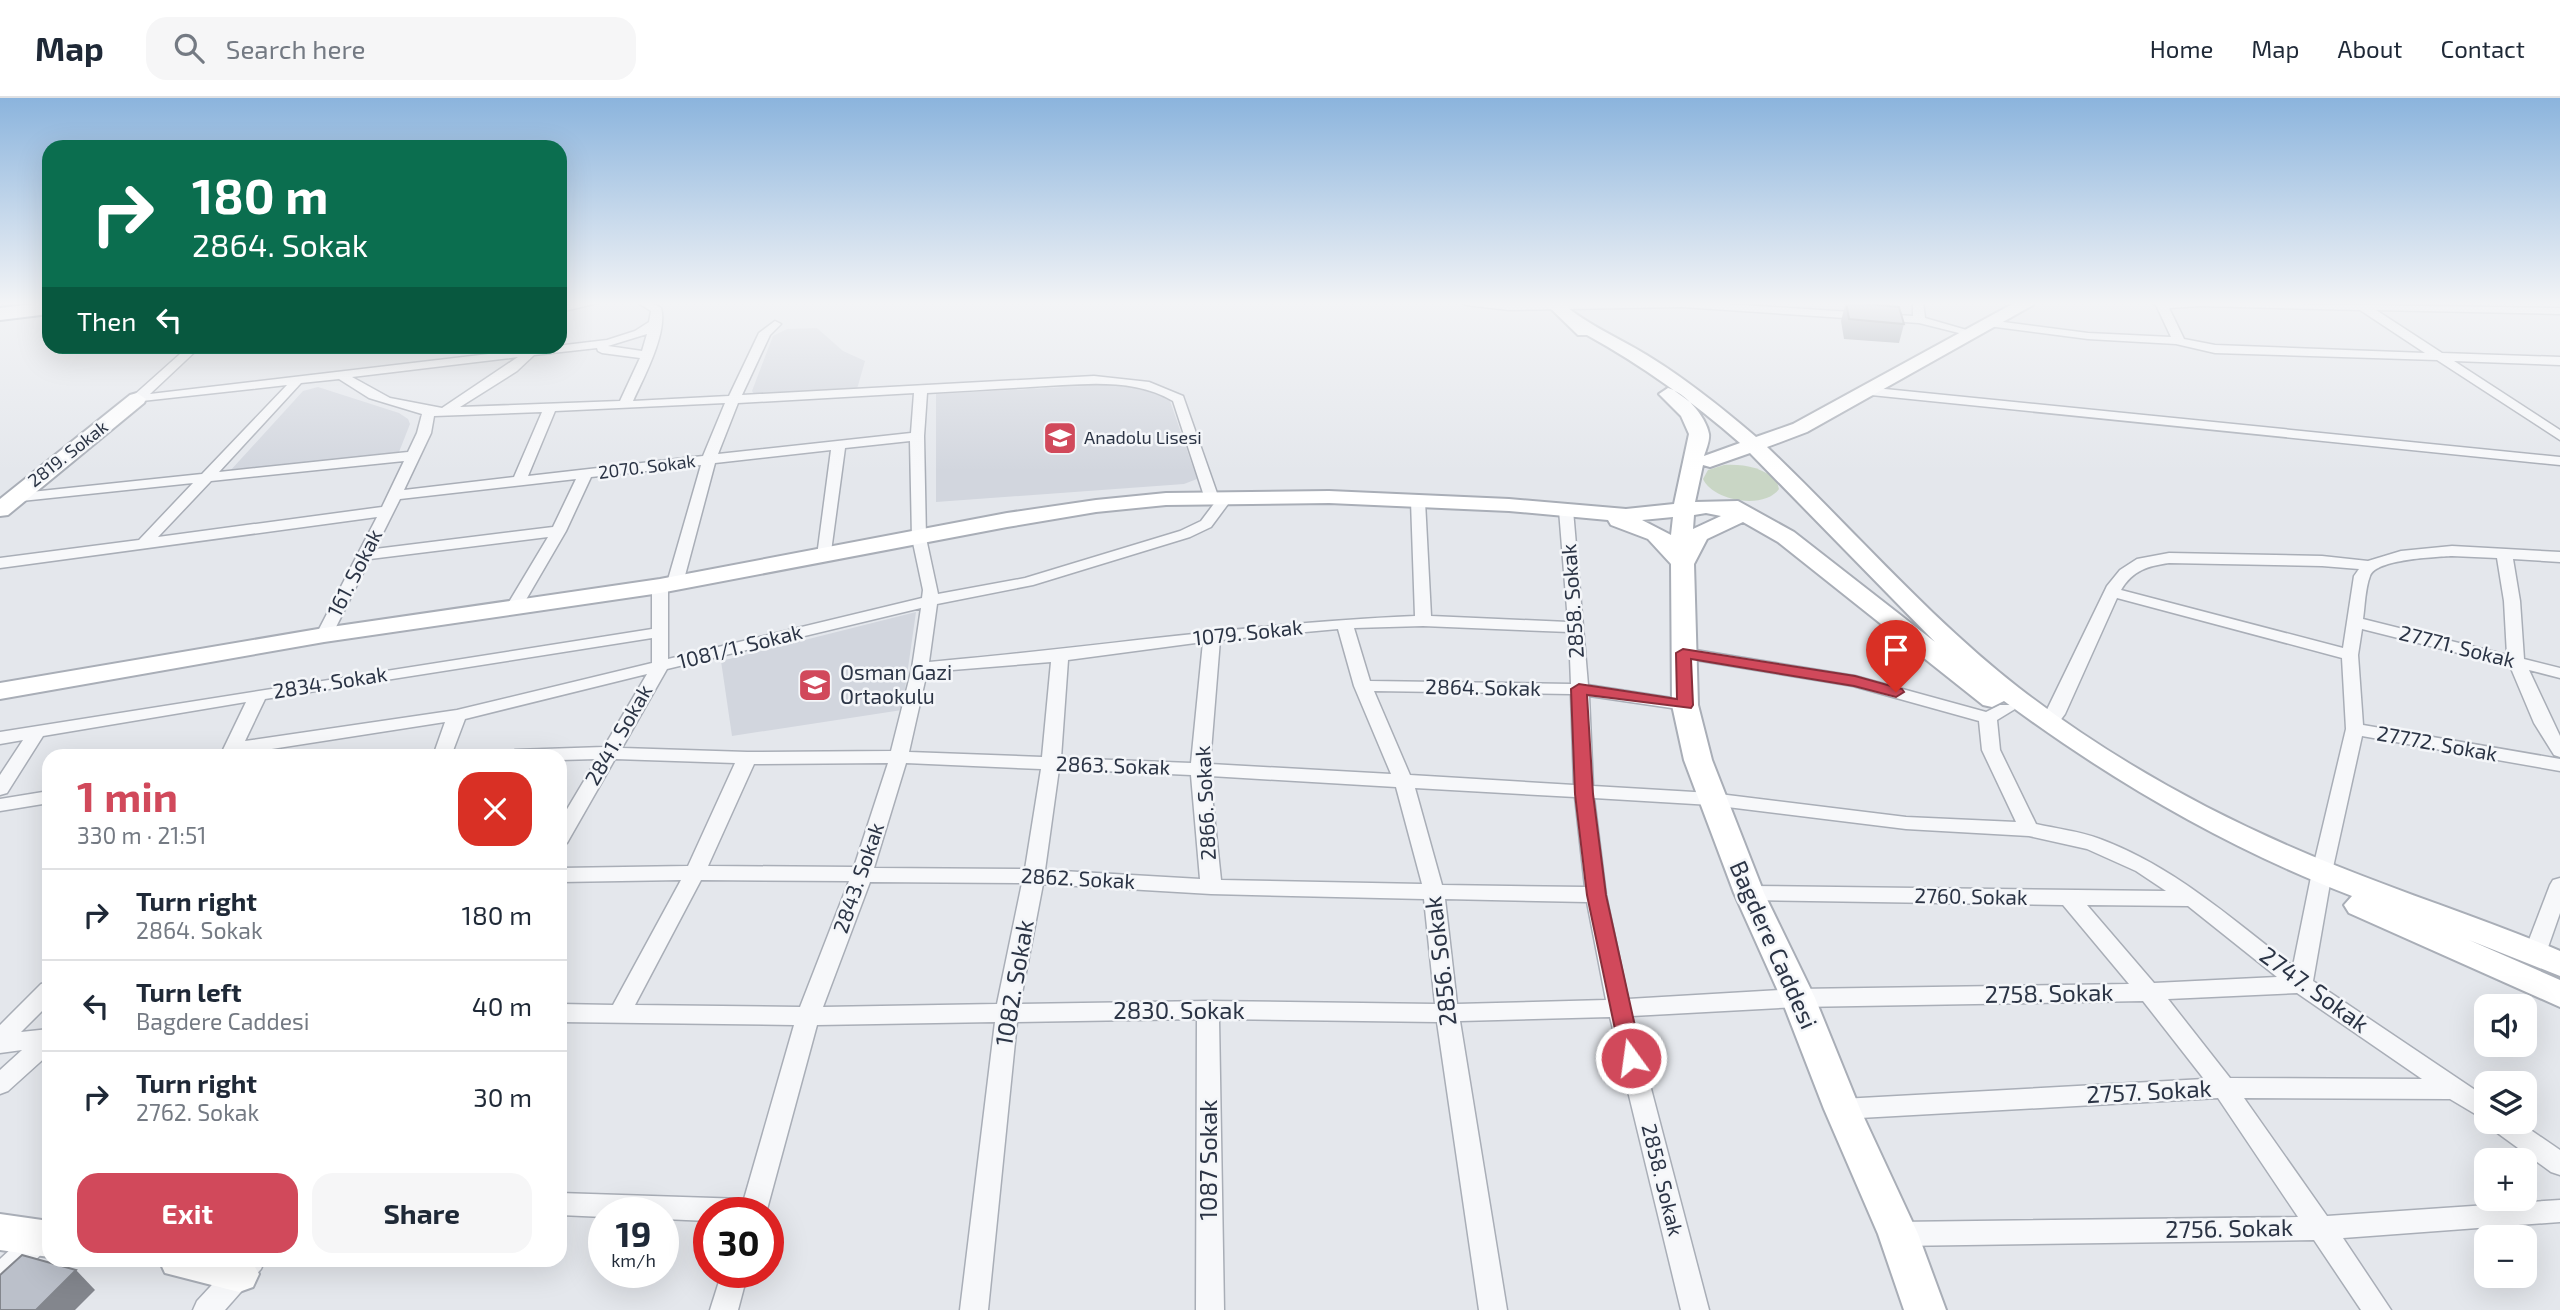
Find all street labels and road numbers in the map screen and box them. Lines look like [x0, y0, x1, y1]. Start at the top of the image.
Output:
street label: 2819. Sokak [23, 415, 112, 491]
street label: 2070. Sokak [597, 449, 697, 483]
street label: 161. Sokak [321, 524, 386, 620]
street label: 2858. Sokak [1555, 543, 1588, 659]
street label: 1079. Sokak [1192, 613, 1304, 650]
street label: 1081/1. Sokak [675, 618, 805, 673]
street label: 27771. Sokak [2397, 619, 2518, 672]
street label: 2834. Sokak [271, 660, 389, 703]
street label: 2864. Sokak [1425, 673, 1541, 700]
street label: 2841. Sokak [579, 679, 657, 789]
street label: 27772. Sokak [2375, 720, 2500, 765]
street label: 2866. Sokak [1189, 745, 1220, 861]
street label: 2863. Sokak [1055, 750, 1171, 779]
street label: 2843. Sokak [827, 819, 888, 936]
street label: Bagdere Caddesi [1724, 856, 1824, 1033]
street label: 2862. Sokak [1020, 862, 1136, 893]
street label: 2760. Sokak [1914, 882, 2028, 909]
street label: 2856. Sokak [1417, 895, 1462, 1028]
street label: 1082. Sokak [988, 917, 1039, 1048]
street label: 2747. Sokak [2255, 940, 2375, 1038]
street label: 2758. Sokak [1984, 977, 2114, 1008]
street label: 2830. Sokak [1113, 995, 1245, 1024]
street label: 2757. Sokak [2086, 1073, 2212, 1108]
street label: 1087 Sokak [1193, 1100, 1222, 1220]
street label: 2858. Sokak [1637, 1121, 1690, 1239]
street label: 2756. Sokak [2165, 1212, 2293, 1243]

